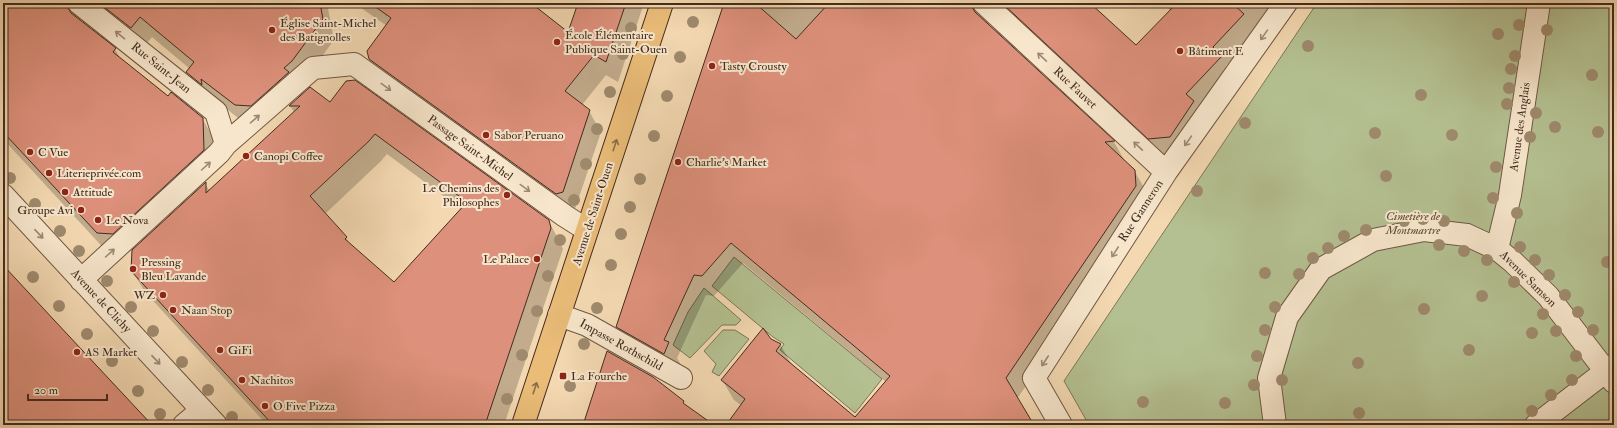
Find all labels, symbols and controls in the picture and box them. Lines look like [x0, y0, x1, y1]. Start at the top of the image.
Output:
place label: Église Saint-Michel des Batignolles [280, 16, 376, 45]
marker: Église Saint-Michel des Batignolles [267, 25, 277, 35]
place label: École Élémentaire Publique Saint-Ouen [565, 28, 667, 57]
one-way arrow [1260, 29, 1268, 40]
one-way arrow [114, 31, 125, 40]
marker: École Élémentaire Publique Saint-Ouen [552, 37, 562, 47]
street label: Rue Saint-Jean [128, 39, 194, 97]
place label: Bâtiment E [1188, 44, 1244, 59]
marker: Bâtiment E [1175, 46, 1185, 56]
one-way arrow [1037, 52, 1047, 62]
place label: Tasty Crousty [720, 59, 787, 74]
marker: Tasty Crousty [707, 61, 717, 71]
street label: Rue Fauvet [1050, 64, 1100, 112]
street label: Avenue des Anglais [1506, 81, 1534, 174]
one-way arrow [380, 83, 391, 91]
street label: Passage Saint-Michel [424, 112, 516, 184]
one-way arrow [250, 114, 261, 123]
place label: Sabor Peruano [494, 128, 564, 143]
marker: Sabor Peruano [481, 130, 491, 140]
one-way arrow [1184, 135, 1192, 146]
one-way arrow [612, 139, 620, 151]
one-way arrow [1132, 141, 1143, 150]
place label: C Vue [38, 145, 68, 160]
marker: C Vue [25, 147, 35, 157]
place label: Canopi Coffee [254, 149, 323, 164]
marker: Canopi Coffee [241, 151, 251, 161]
place label: Charlie's Market [686, 155, 767, 170]
marker: Charlie's Market [673, 157, 683, 167]
street label: Avenue de Saint-Ouen [569, 160, 617, 269]
one-way arrow [200, 161, 211, 170]
place label: Literieprivée.com [57, 166, 142, 181]
marker: Literieprivée.com [44, 168, 54, 178]
street label: Rue Ganneron [1115, 177, 1167, 245]
place label: Le Chemins des Philosophes [422, 181, 499, 210]
one-way arrow [520, 183, 531, 192]
place label: Attitude [72, 185, 113, 200]
marker: Attitude [60, 187, 70, 197]
marker: Le Chemins des Philosophes [502, 190, 512, 200]
place label: Groupe Avi [17, 203, 73, 218]
marker: Groupe Avi [76, 205, 86, 215]
park label: Cimetière de Montmartre [1385, 209, 1441, 238]
place label: Le Nova [106, 213, 150, 228]
marker: Le Nova [93, 215, 103, 225]
one-way arrow [34, 229, 44, 239]
one-way arrow [1111, 246, 1119, 257]
street label: Avenue Samson [1496, 247, 1560, 311]
one-way arrow [104, 249, 114, 258]
place label: Le Palace [483, 252, 529, 267]
marker: Le Palace [532, 254, 542, 264]
place label: Pressing Bleu Lavande [141, 255, 206, 284]
marker: Pressing Bleu Lavande [128, 264, 138, 274]
street label: Avenue de Clichy [67, 265, 135, 337]
place label: WZ [133, 288, 155, 303]
marker: WZ [158, 290, 168, 300]
place label: Naan Stop [181, 303, 232, 318]
marker: Naan Stop [168, 305, 178, 315]
street label: Impasse Rothschild [577, 316, 665, 374]
place label: GiFi [228, 343, 252, 358]
place label: AS Market [84, 345, 137, 360]
marker: GiFi [215, 345, 225, 355]
marker: AS Market [72, 347, 82, 357]
one-way arrow [151, 355, 160, 366]
one-way arrow [1040, 356, 1049, 367]
place label: La Fourche [571, 369, 627, 384]
marker: La Fourche [558, 371, 568, 381]
place label: Nachitos [250, 373, 293, 388]
marker: Nachitos [237, 375, 247, 385]
scale bar [28, 376, 107, 402]
one-way arrow [532, 382, 539, 395]
text: 20 m [34, 383, 59, 398]
place label: O Five Pizza [273, 399, 336, 414]
marker: O Five Pizza [260, 401, 270, 411]

